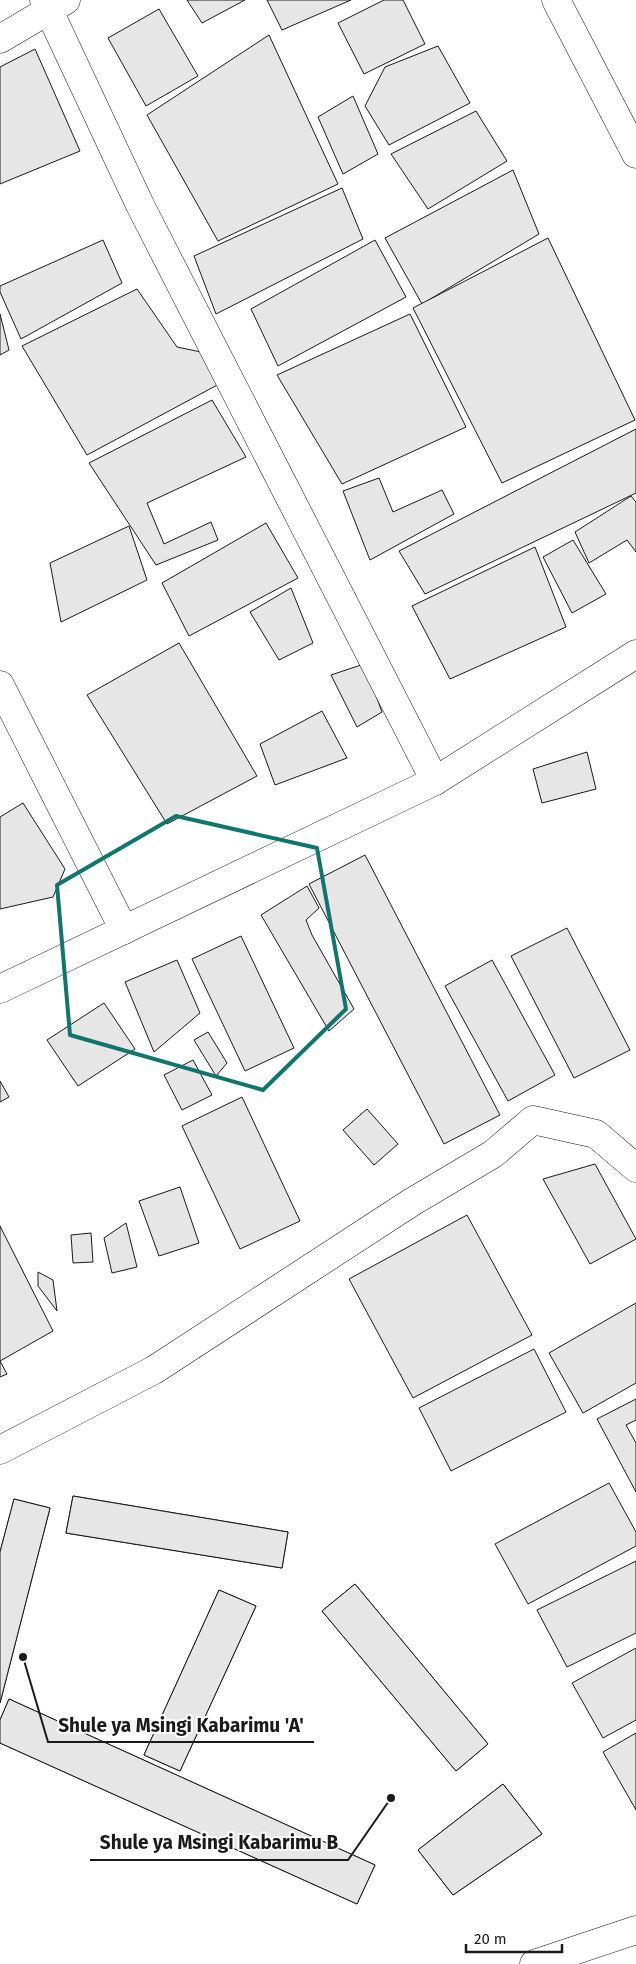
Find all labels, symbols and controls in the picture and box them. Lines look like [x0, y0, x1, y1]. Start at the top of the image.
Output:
callout: Shule ya Msingi Kabarimu 'A' [48, 1708, 314, 1742]
text: Shule ya Msingi Kabarimu 'A' [58, 1714, 304, 1737]
callout: Shule ya Msingi Kabarimu B [90, 1826, 348, 1860]
text: Shule ya Msingi Kabarimu B [100, 1831, 338, 1854]
scale bar [466, 1922, 562, 1954]
text: 20 m [474, 1930, 507, 1948]

